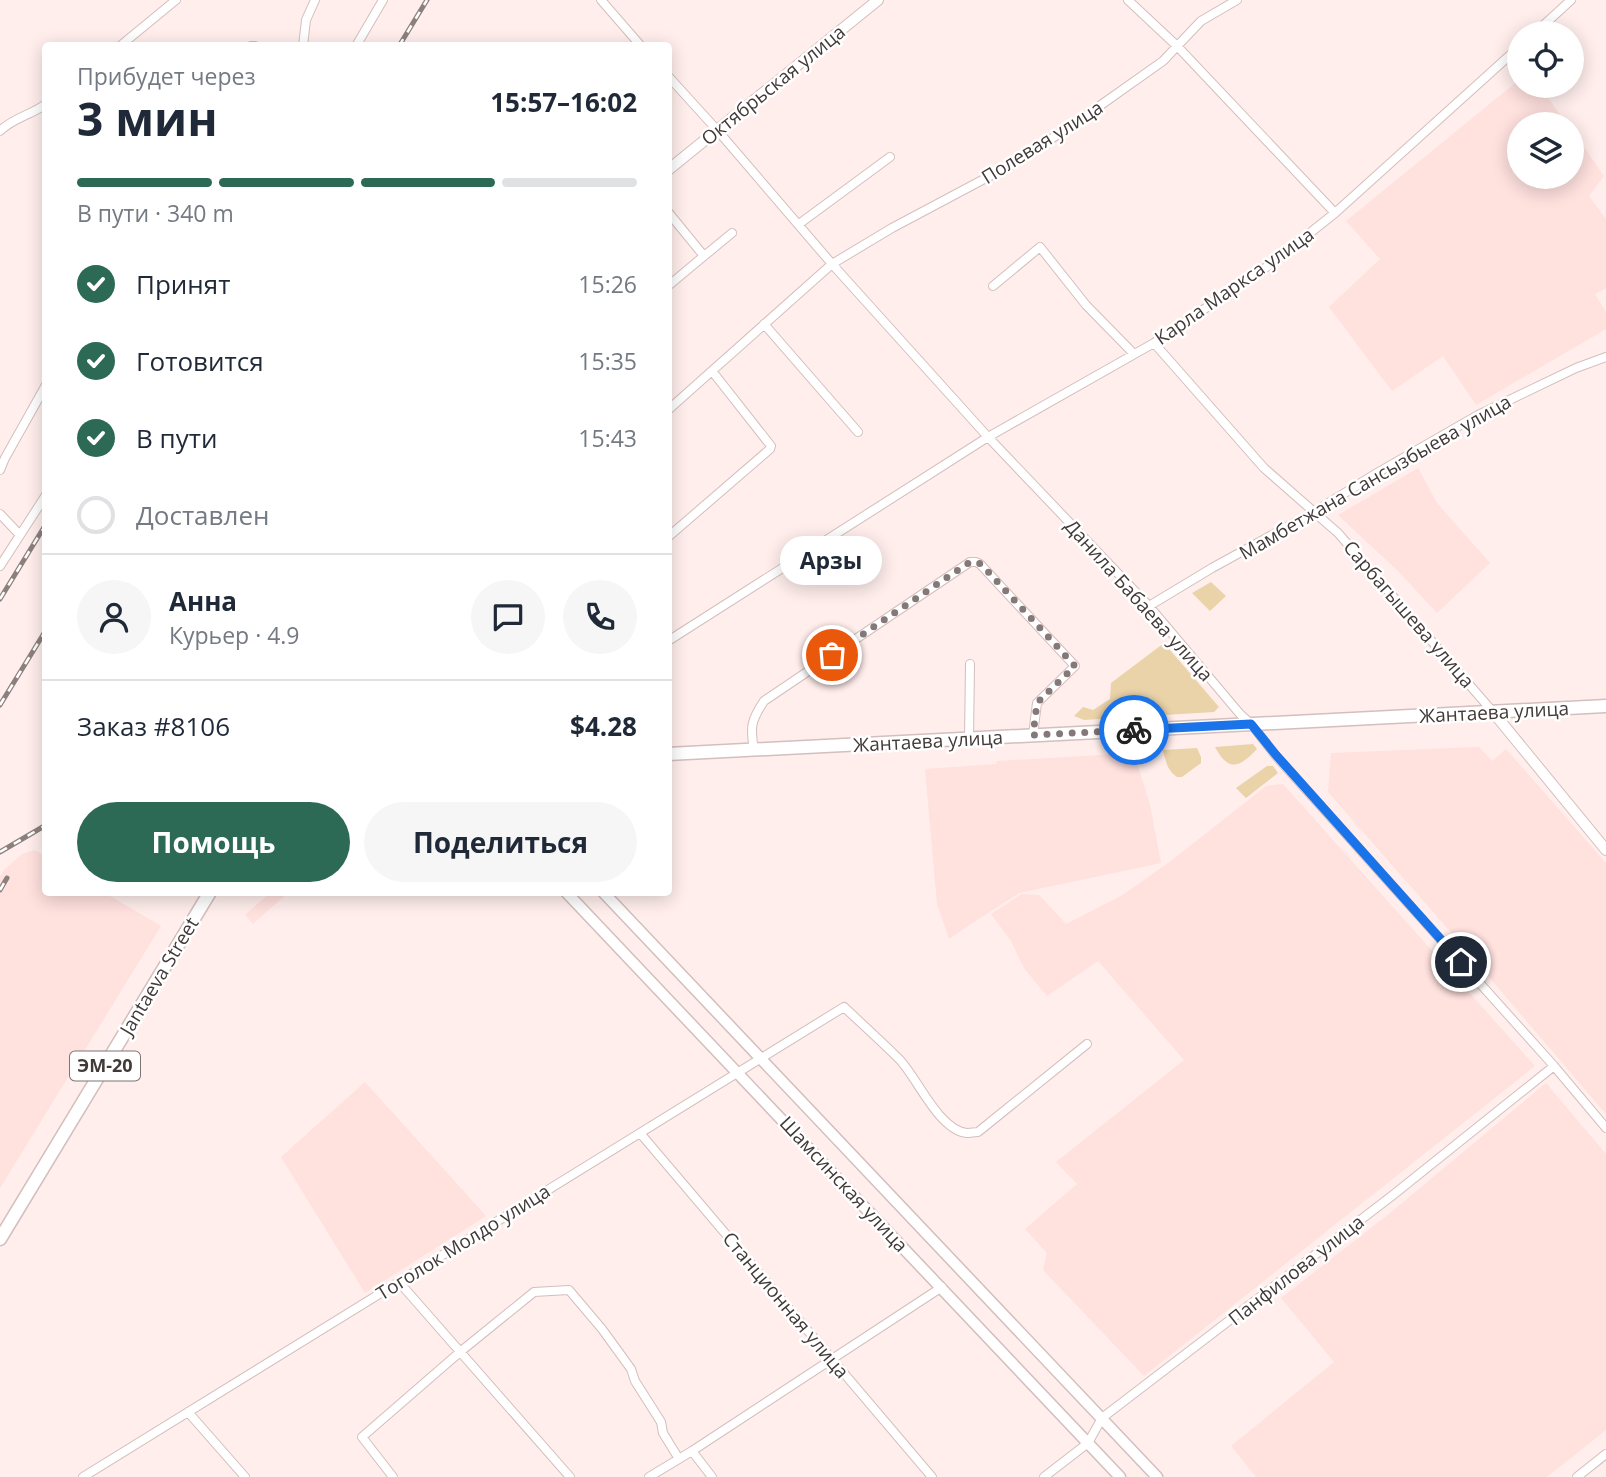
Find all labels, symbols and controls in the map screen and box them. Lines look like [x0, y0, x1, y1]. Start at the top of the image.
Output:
street label: Октябрьская улица [696, 19, 850, 151]
map controls [1507, 21, 1584, 189]
button: locate [1507, 21, 1584, 98]
text: Прибудет через [77, 60, 256, 92]
text: 15:57–16:02 [490, 84, 637, 120]
text: 3 мин [77, 87, 218, 149]
street label: Полевая улица [976, 94, 1108, 190]
button: layers [1507, 112, 1584, 189]
text: В пути · 340 m [77, 197, 234, 229]
street label: Карла Маркса улица [1149, 221, 1319, 351]
icon: check [77, 265, 115, 303]
text: Принят [136, 266, 230, 302]
text: 15:26 [578, 268, 637, 300]
icon: check [77, 342, 115, 380]
text: Готовится [136, 343, 264, 379]
text: 15:35 [578, 345, 637, 377]
street label: Мамбетжана Сансызбыева улица [1234, 388, 1516, 566]
icon: check [77, 419, 115, 457]
text: В пути [136, 420, 217, 456]
text: 15:43 [578, 422, 637, 454]
text: Доставлен [136, 497, 269, 533]
street label: Данила Бабаева улица [1059, 513, 1219, 687]
street label: Сарбагышева улица [1338, 535, 1480, 693]
callout: Арзы [781, 536, 883, 585]
text: Арзы [800, 544, 862, 576]
button: person [77, 580, 151, 654]
button: chat [471, 580, 545, 654]
button: phone [563, 580, 637, 654]
text: Анна [169, 583, 237, 619]
text: Курьер · 4.9 [169, 619, 300, 651]
pin [802, 625, 862, 685]
icon: bag [813, 636, 851, 674]
courier [1099, 695, 1169, 765]
street label: Жантаева улица [1418, 695, 1570, 729]
text: Заказ #8106 [77, 708, 230, 744]
text: $4.28 [570, 708, 637, 744]
icon: bike [1115, 711, 1153, 749]
street label: Жантаева улица [852, 724, 1004, 758]
button: Помощь [77, 802, 350, 882]
button: Поделиться [364, 802, 637, 882]
street label: Jantaeva Street [112, 912, 205, 1042]
pin [1431, 932, 1491, 992]
icon: home [1442, 943, 1480, 981]
road number: ЭМ-20 [70, 1051, 140, 1080]
street label: Шамсинская улица [774, 1110, 914, 1258]
street label: Тоголок Молдо улица [371, 1178, 555, 1306]
street label: Панфилова улица [1223, 1209, 1369, 1331]
street label: Станционная улица [717, 1226, 855, 1384]

